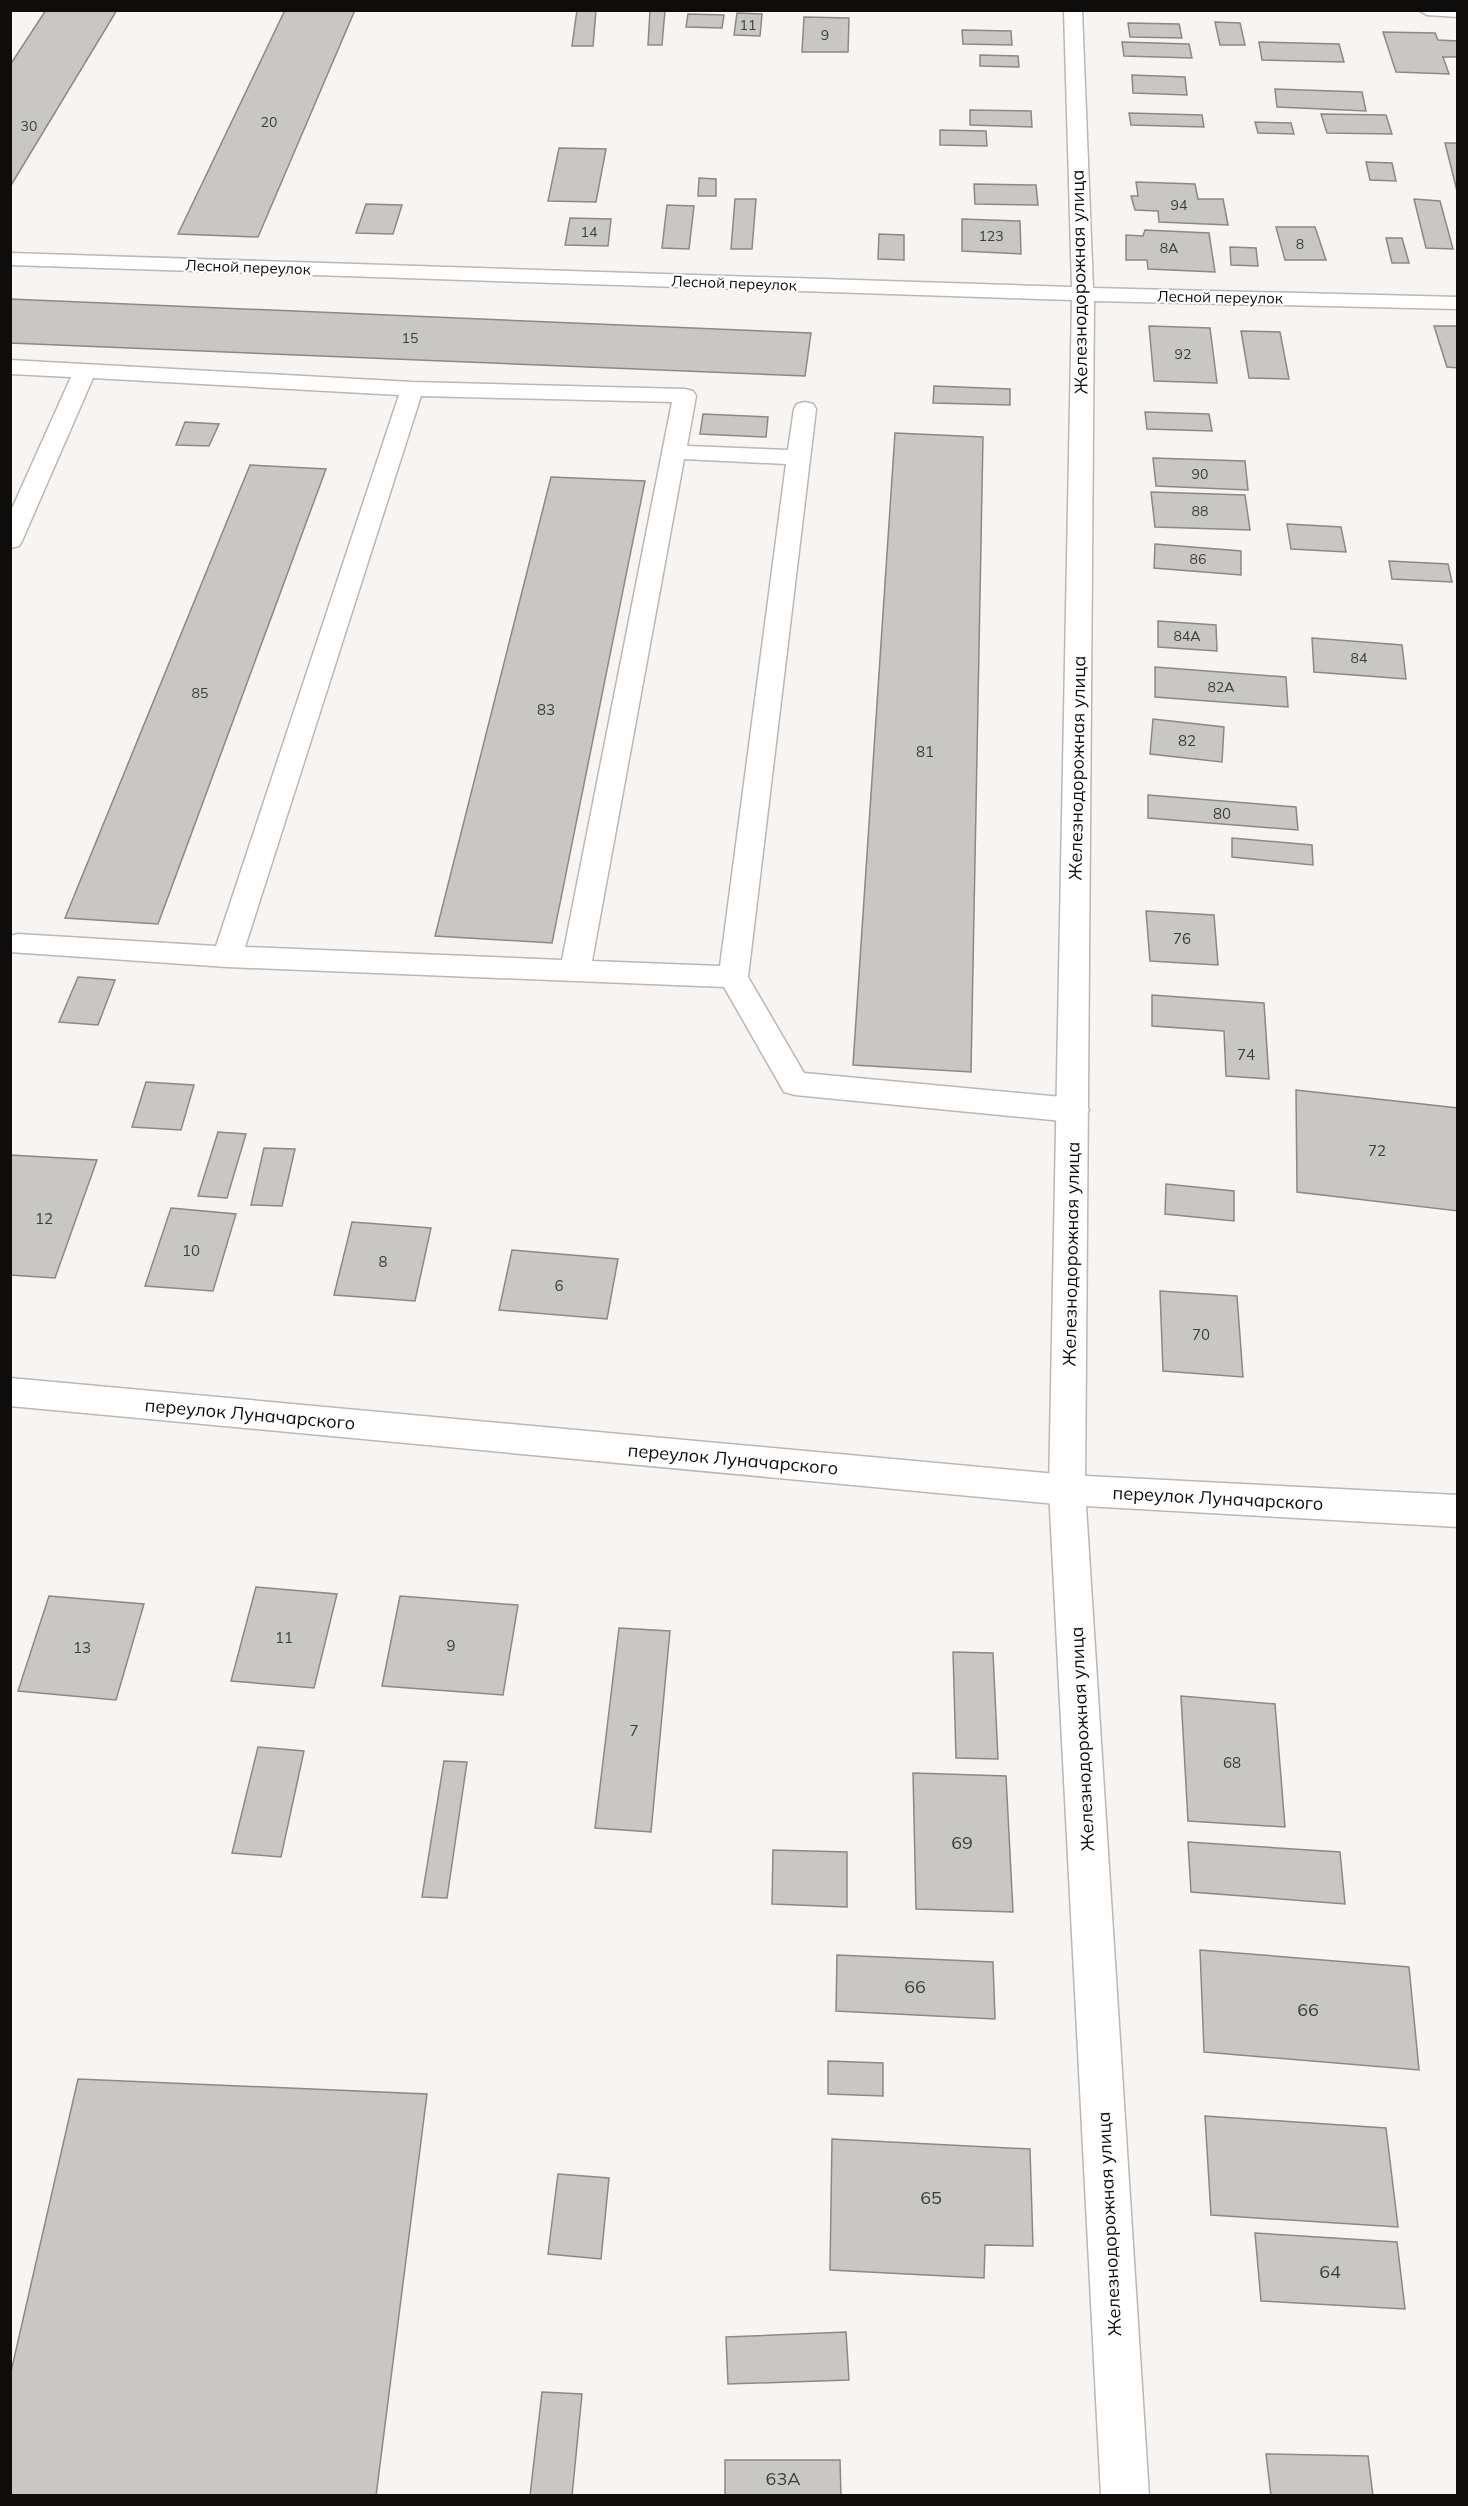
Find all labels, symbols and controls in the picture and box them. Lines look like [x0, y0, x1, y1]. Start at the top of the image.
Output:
house number: 11 [740, 16, 756, 34]
house number: 9 [821, 26, 829, 44]
house number: 20 [261, 113, 277, 131]
house number: 30 [21, 117, 37, 135]
street label: Железнодорожная улица [1066, 169, 1092, 395]
house number: 94 [1171, 196, 1188, 214]
house number: 14 [581, 223, 598, 241]
house number: 123 [978, 227, 1004, 245]
house number: 8 [1296, 235, 1304, 253]
house number: 8А [1160, 239, 1179, 257]
street label: Лесной переулок [185, 255, 312, 279]
street label: Лесной переулок [671, 271, 798, 295]
street label: Лесной переулок [1157, 286, 1284, 308]
house number: 15 [402, 329, 418, 347]
house number: 92 [1175, 345, 1191, 363]
house number: 90 [1192, 465, 1208, 483]
house number: 88 [1192, 502, 1208, 520]
house number: 86 [1190, 550, 1206, 568]
house number: 84А [1173, 627, 1201, 645]
house number: 84 [1351, 649, 1368, 667]
street label: Железнодорожная улица [1064, 655, 1090, 881]
house number: 82А [1207, 678, 1235, 696]
house number: 85 [192, 684, 208, 702]
house number: 83 [537, 700, 555, 719]
house number: 82 [1178, 731, 1196, 750]
house number: 81 [916, 742, 934, 761]
house number: 80 [1213, 804, 1231, 823]
house number: 76 [1173, 929, 1191, 948]
house number: 74 [1237, 1045, 1255, 1064]
street label: Железнодорожная улица [1058, 1141, 1084, 1367]
house number: 72 [1368, 1141, 1386, 1160]
house number: 12 [35, 1209, 53, 1228]
house number: 10 [182, 1241, 200, 1260]
house number: 8 [378, 1252, 388, 1271]
house number: 6 [554, 1276, 564, 1295]
house number: 70 [1192, 1325, 1210, 1344]
street label: переулок Луначарского [144, 1393, 356, 1435]
street label: переулок Луначарского [627, 1438, 839, 1480]
street label: переулок Луначарского [1112, 1481, 1324, 1515]
street label: Железнодорожная улица [1065, 1626, 1099, 1852]
house number: 11 [275, 1628, 293, 1647]
house number: 9 [446, 1636, 456, 1655]
house number: 13 [73, 1638, 91, 1657]
house number: 7 [629, 1721, 639, 1740]
house number: 68 [1223, 1753, 1241, 1772]
house number: 69 [951, 1831, 973, 1854]
house number: 66 [904, 1975, 926, 1998]
house number: 66 [1297, 1998, 1319, 2021]
street label: Железнодорожная улица [1092, 2111, 1126, 2337]
house number: 65 [920, 2186, 942, 2209]
house number: 64 [1319, 2260, 1341, 2283]
house number: 63А [766, 2467, 800, 2490]

